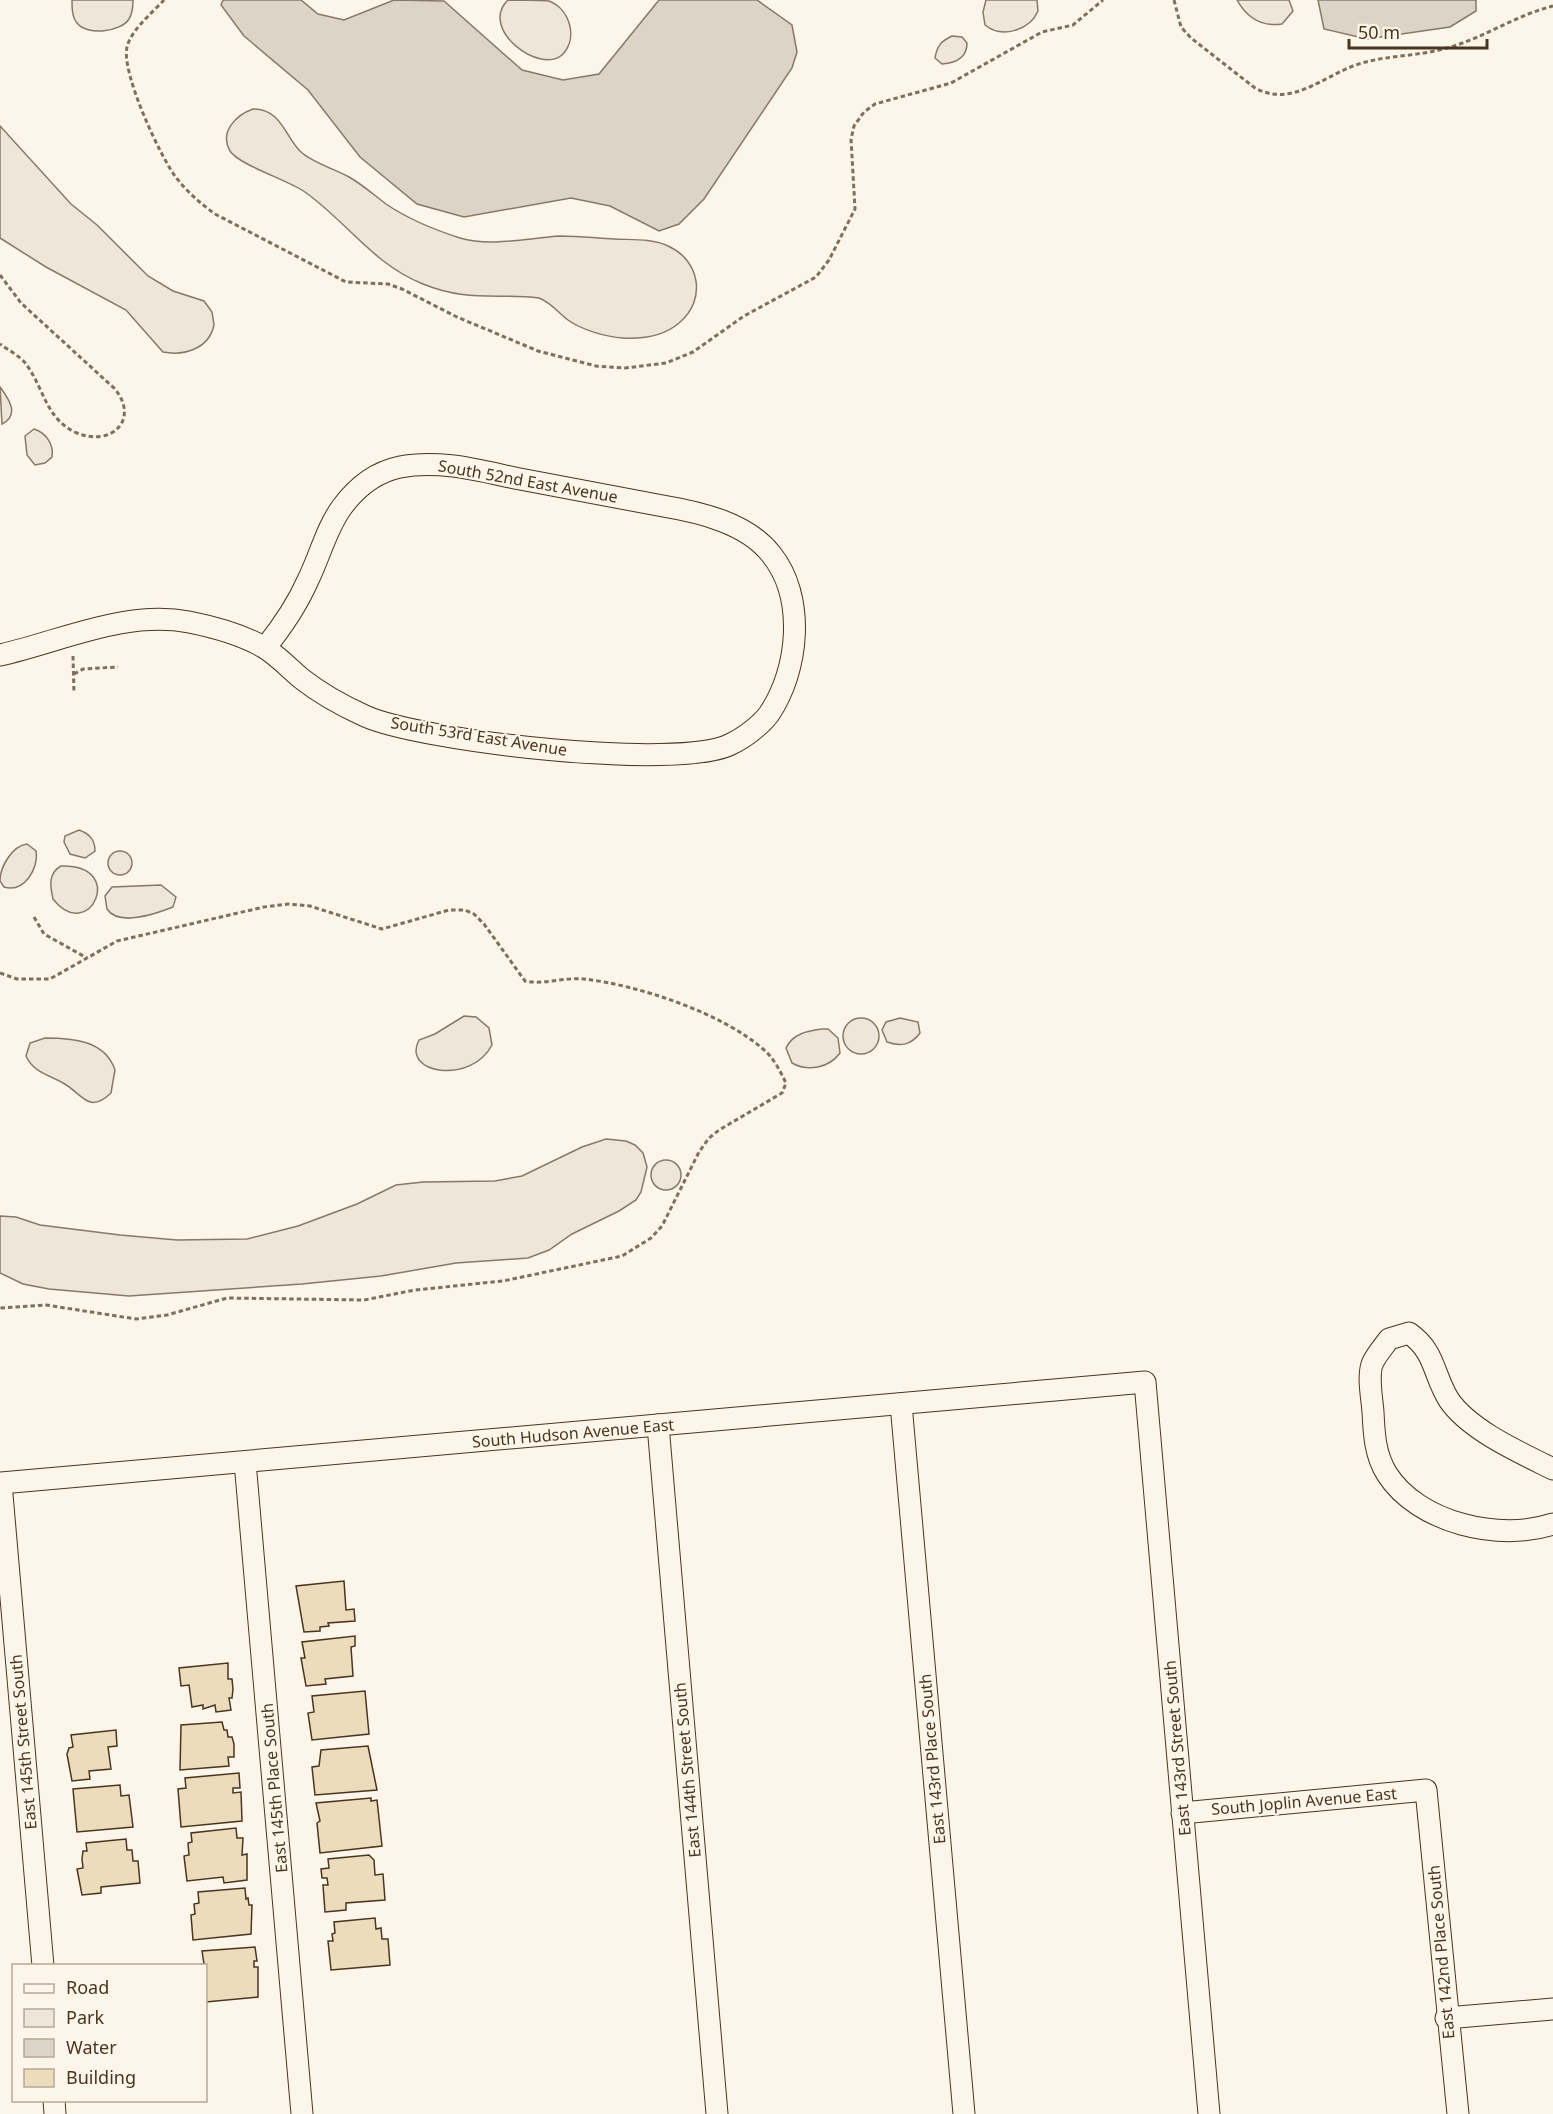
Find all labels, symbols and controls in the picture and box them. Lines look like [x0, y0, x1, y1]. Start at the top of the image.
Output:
scale bar [1349, 12, 1487, 50]
text: 50 m [1358, 20, 1400, 44]
street label: South 52nd East Avenue [436, 454, 620, 508]
street label: South 53rd East Avenue [389, 711, 569, 761]
street label: South Hudson Avenue East [471, 1413, 675, 1453]
street label: East 145th Street South [4, 1654, 42, 1830]
street label: East 143rd Street South [1158, 1659, 1196, 1837]
street label: East 143rd Place South [914, 1673, 950, 1845]
street label: East 144th Street South [668, 1682, 706, 1858]
street label: East 145th Place South [256, 1702, 292, 1874]
street label: South Joplin Avenue East [1210, 1782, 1398, 1820]
street label: East 142nd Place South [1422, 1864, 1460, 2040]
legend [12, 1964, 207, 2102]
text: Road [66, 1975, 109, 1999]
text: Park [66, 2005, 104, 2029]
text: Water [66, 2035, 117, 2059]
text: Building [66, 2065, 136, 2089]

